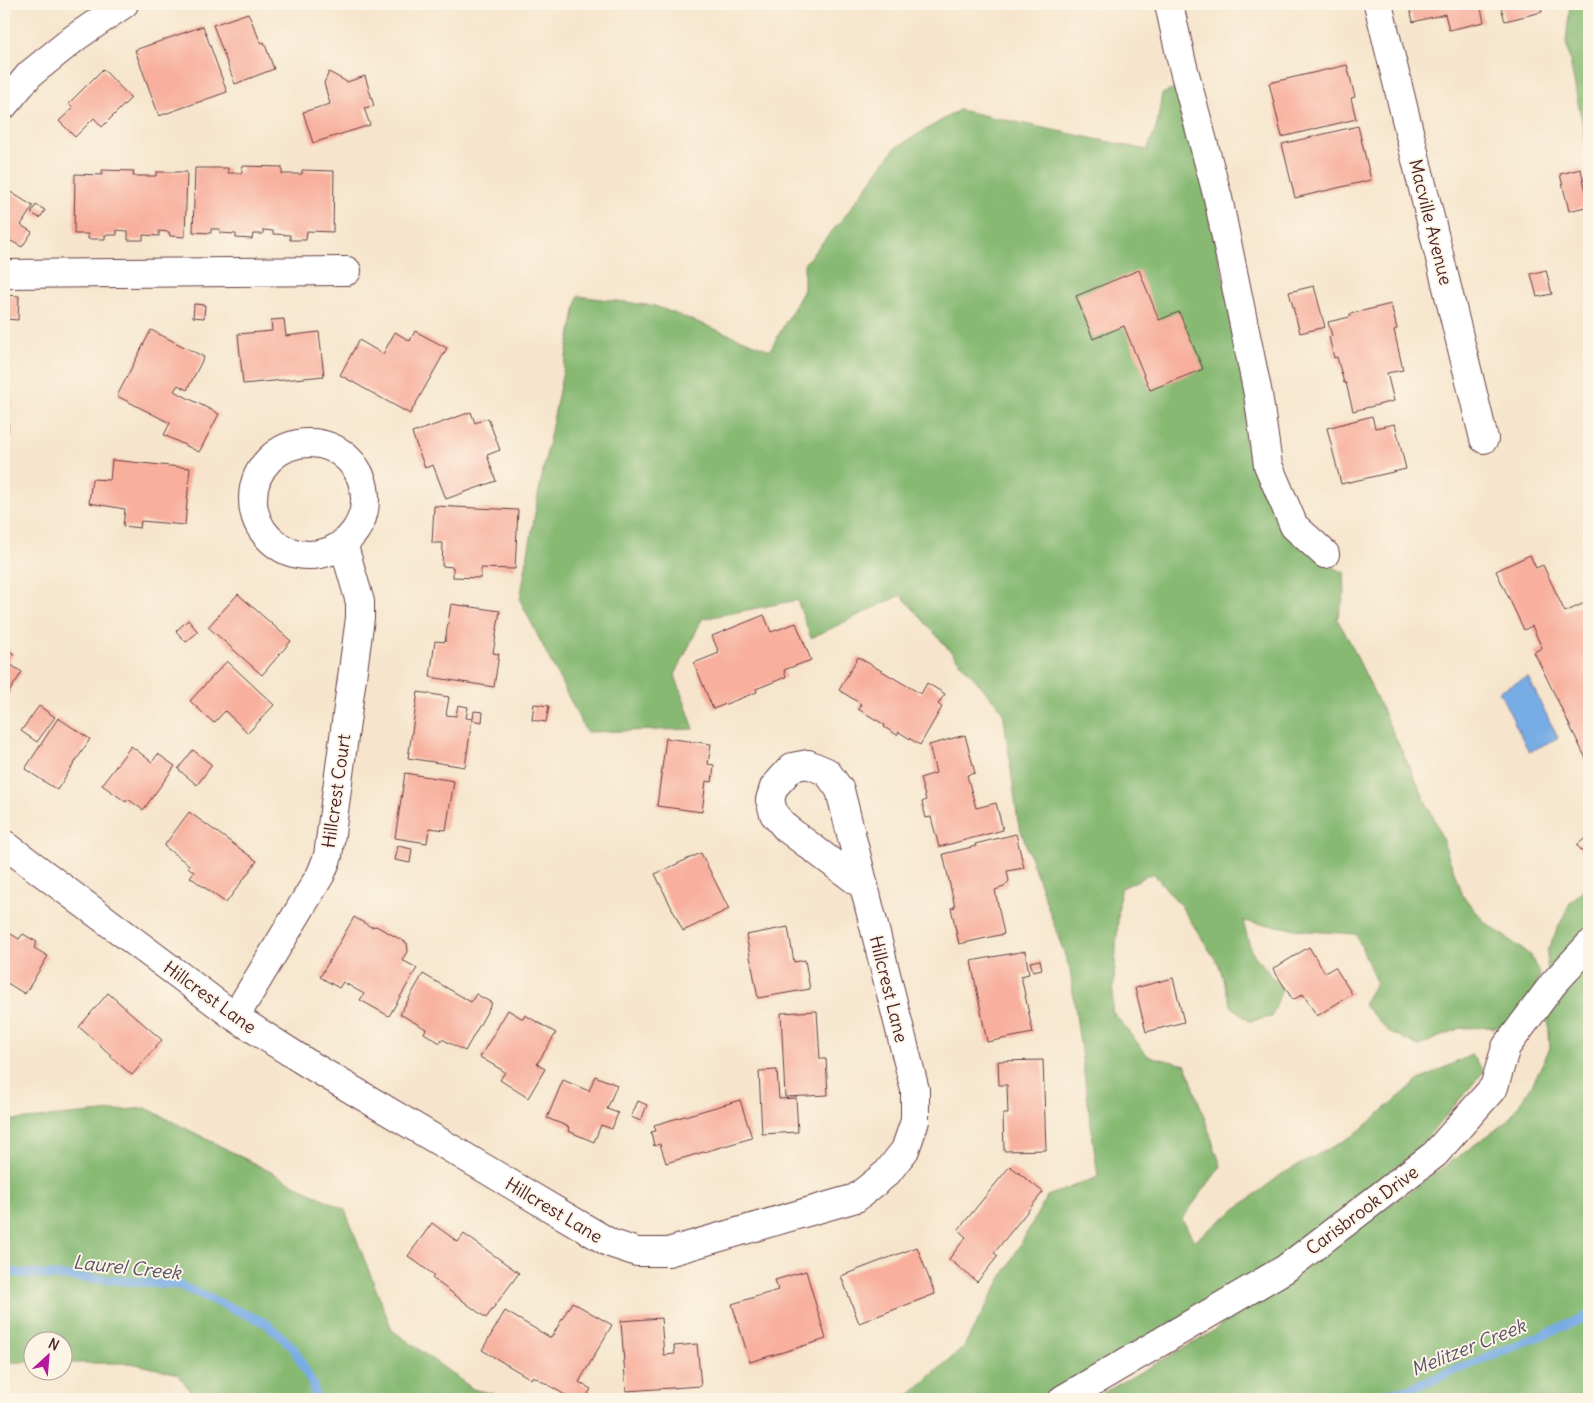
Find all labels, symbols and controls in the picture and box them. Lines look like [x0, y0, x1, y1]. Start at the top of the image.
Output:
street label: Macville Avenue [1404, 157, 1458, 287]
street label: Hillcrest Court [317, 732, 355, 850]
street label: Hillcrest Lane [865, 933, 913, 1045]
street label: Hillcrest Lane [159, 956, 261, 1038]
street label: Carisbrook Drive [1301, 1160, 1423, 1260]
street label: Hillcrest Lane [501, 1172, 607, 1248]
water label: Laurel Creek [72, 1249, 183, 1285]
water label: Melitzer Creek [1407, 1313, 1530, 1381]
north arrow [22, 1330, 72, 1380]
text: N [45, 1334, 62, 1355]

